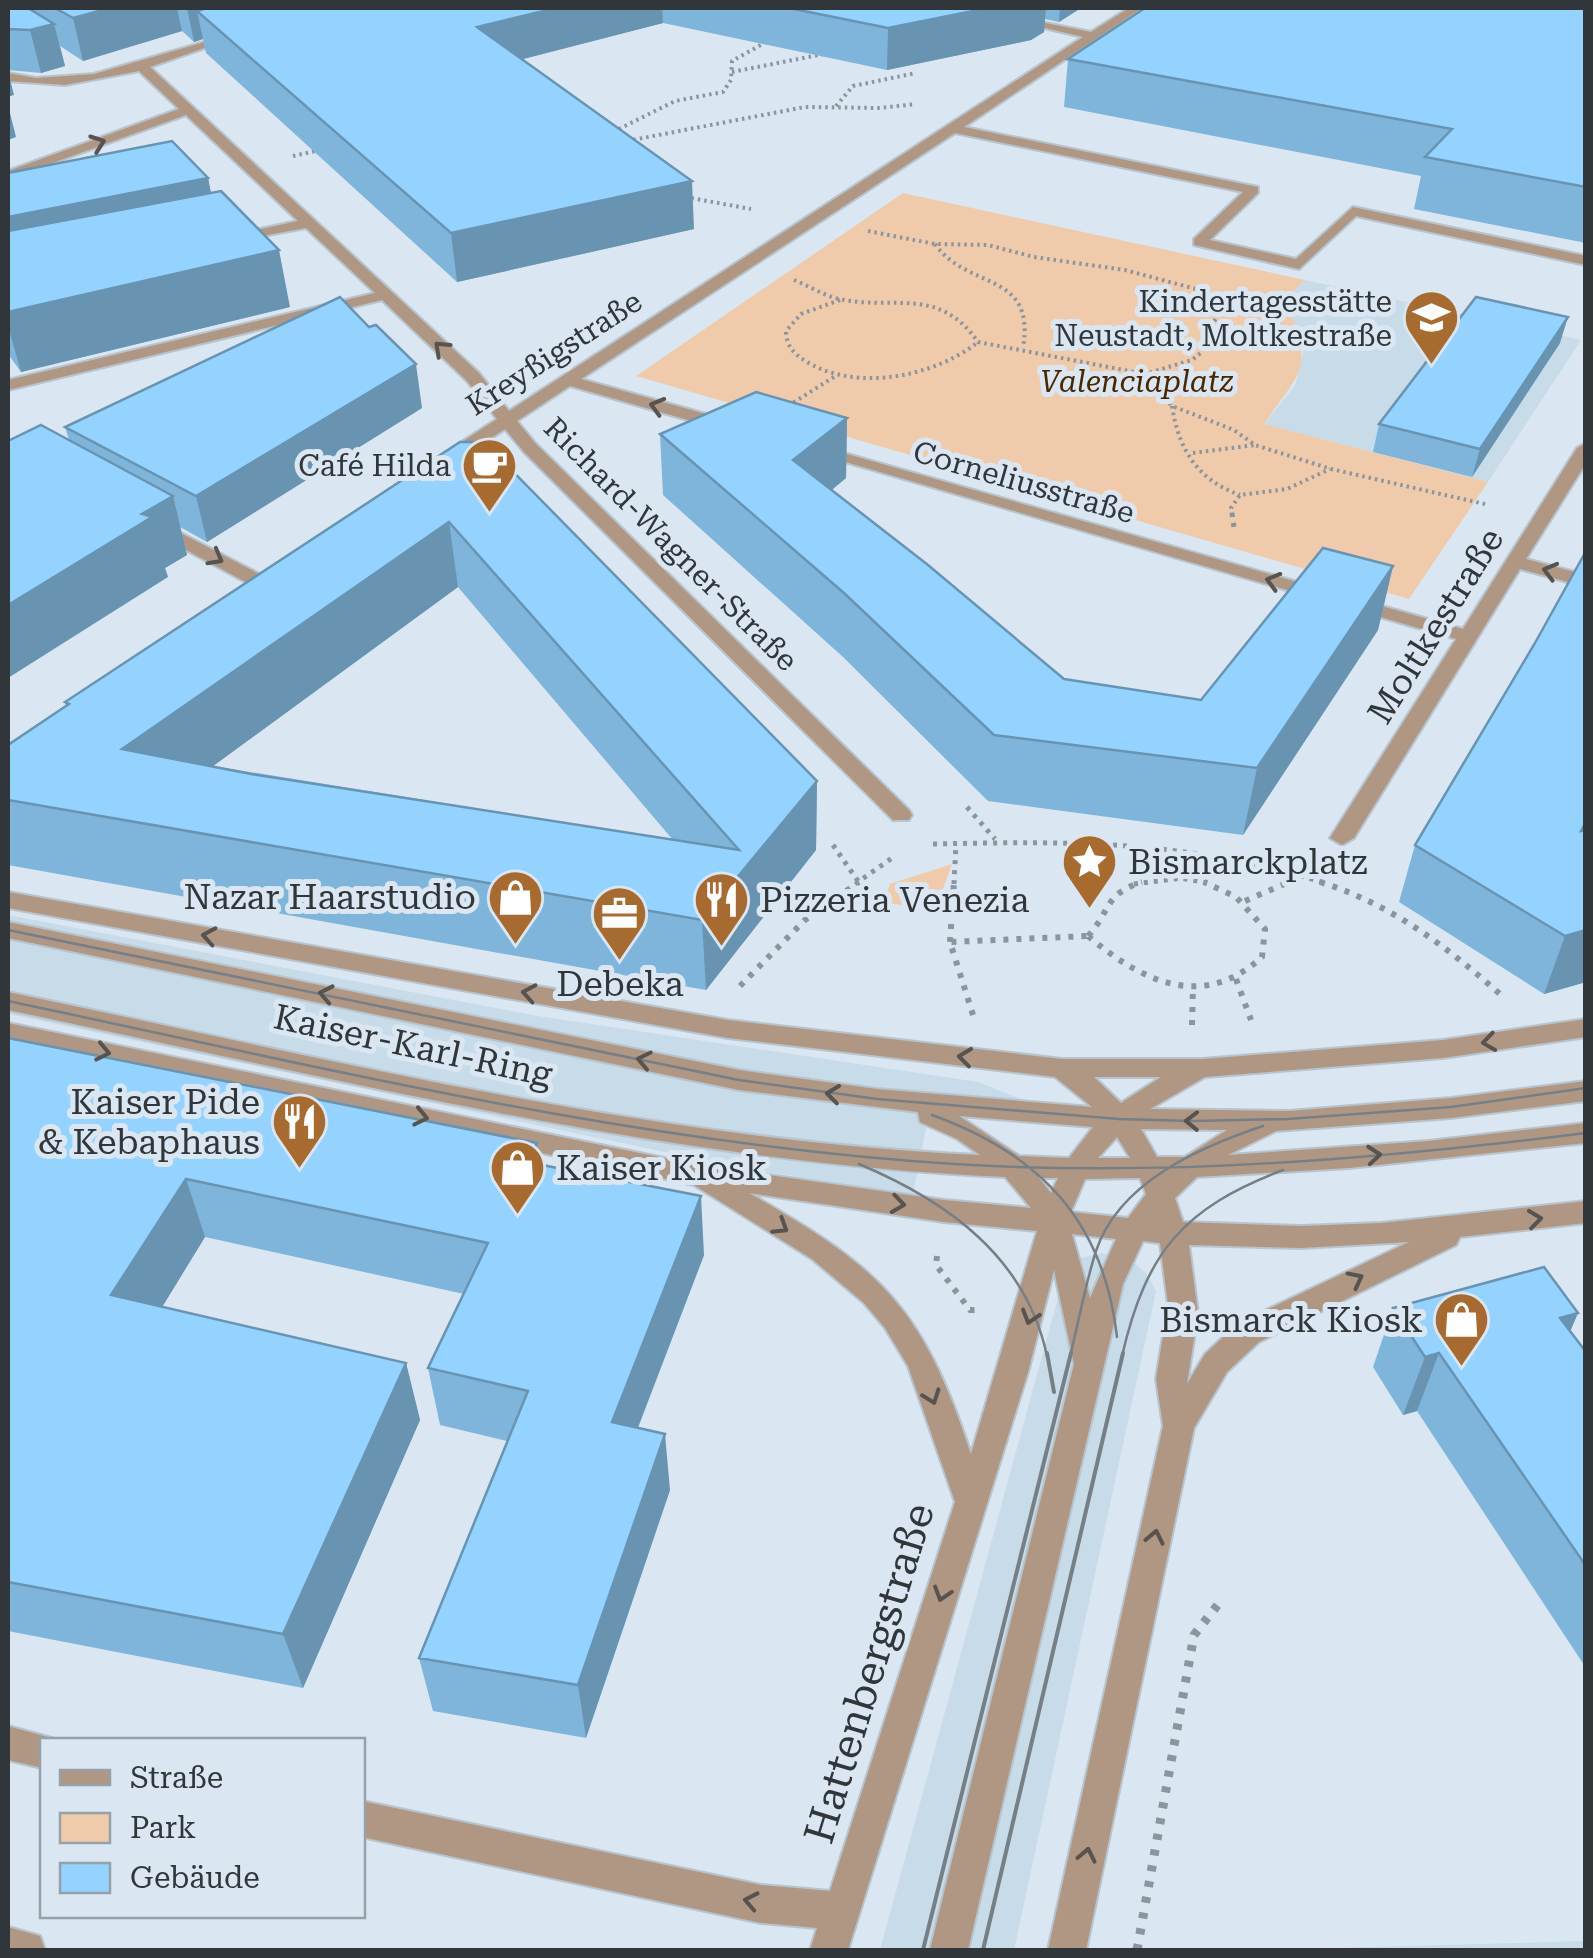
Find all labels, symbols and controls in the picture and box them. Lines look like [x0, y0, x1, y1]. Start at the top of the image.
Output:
one-way arrow [88, 134, 105, 155]
street label: Kreyßigstraße [460, 283, 648, 423]
place label: Kindertagesstätte Neustadt, Moltkestraße [1054, 284, 1392, 353]
school or university icon: Kindertagesstätte Neustadt, Moltkestraße [1401, 288, 1461, 367]
one-way arrow [435, 341, 453, 359]
park label: Valenciaplatz [1040, 364, 1234, 399]
one-way arrow [649, 397, 666, 418]
street label: Richard-Wagner-Straße [537, 410, 805, 678]
street label: Corneliusstraße [909, 434, 1139, 530]
cafe icon: Café Hilda [460, 435, 520, 514]
place label: Café Hilda [298, 448, 451, 483]
street label: Moltkestraße [1360, 521, 1512, 731]
one-way arrow [205, 546, 223, 566]
one-way arrow [1542, 562, 1559, 583]
one-way arrow [1265, 572, 1282, 593]
place icon: Bismarckplatz [1059, 832, 1119, 911]
place label: Bismarckplatz [1128, 842, 1368, 883]
shop icon: Nazar Haarstudio [485, 867, 545, 946]
restaurant icon: Pizzeria Venezia [691, 870, 751, 949]
place label: Nazar Haarstudio [184, 877, 476, 918]
place label: Pizzeria Venezia [760, 880, 1029, 921]
office icon: Debeka [590, 883, 650, 962]
one-way arrow [200, 926, 217, 947]
place label: Debeka [556, 964, 684, 1005]
one-way arrow [520, 983, 537, 1004]
one-way arrow [318, 985, 335, 1006]
street label: Kaiser-Karl-Ring [270, 996, 556, 1096]
one-way arrow [1481, 1031, 1497, 1052]
one-way arrow [94, 1040, 111, 1061]
one-way arrow [957, 1047, 973, 1068]
one-way arrow [636, 1051, 653, 1072]
place label: Kaiser Pide & Kebaphaus [38, 1082, 260, 1163]
one-way arrow [824, 1084, 840, 1105]
restaurant icon: Kaiser Pide & Kebaphaus [269, 1092, 329, 1171]
one-way arrow [412, 1106, 429, 1127]
one-way arrow [1183, 1110, 1199, 1131]
shop icon: Kaiser Kiosk [487, 1138, 547, 1217]
one-way arrow [1366, 1145, 1382, 1167]
place label: Kaiser Kiosk [556, 1148, 767, 1189]
one-way arrow [890, 1193, 906, 1214]
one-way arrow [1527, 1209, 1543, 1230]
one-way arrow [770, 1214, 788, 1233]
one-way arrow [1345, 1272, 1363, 1291]
shop icon: Bismarck Kiosk [1432, 1290, 1492, 1369]
place label: Bismarck Kiosk [1159, 1300, 1423, 1341]
one-way arrow [1021, 1308, 1042, 1325]
one-way arrow [920, 1387, 941, 1404]
street label: Hattenbergstraße [794, 1497, 944, 1849]
one-way arrow [1144, 1529, 1165, 1546]
one-way arrow [933, 1585, 953, 1602]
legend [40, 1738, 365, 1918]
text: Straße [130, 1760, 223, 1795]
text: Park [130, 1810, 196, 1845]
one-way arrow [1076, 1847, 1097, 1864]
text: Gebäude [130, 1860, 260, 1895]
one-way arrow [743, 1891, 760, 1912]

